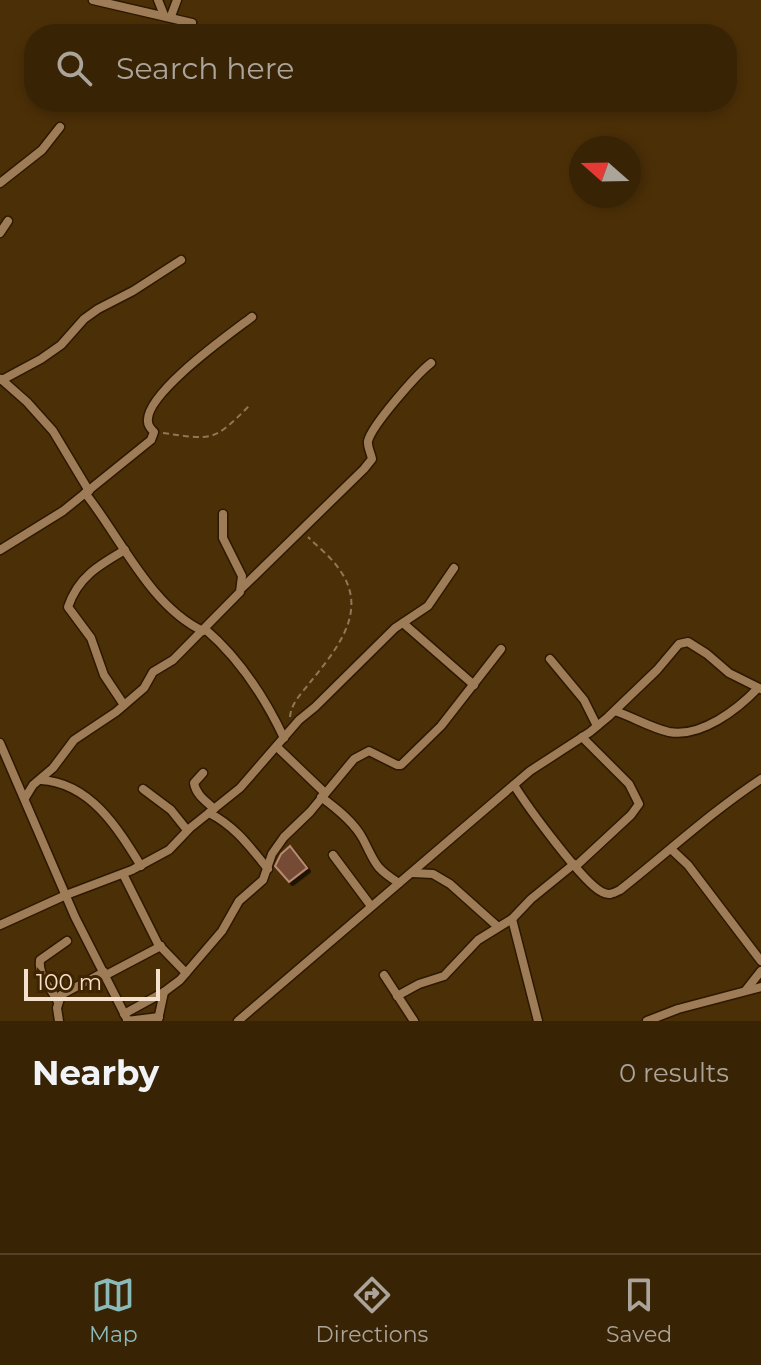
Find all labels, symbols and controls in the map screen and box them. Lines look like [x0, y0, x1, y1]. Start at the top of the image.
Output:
search box [24, 24, 737, 112]
icon: search [52, 46, 96, 90]
text: Search here [116, 50, 294, 87]
north arrow [569, 136, 641, 208]
scale bar [24, 965, 160, 1001]
text: 100 m [36, 969, 102, 996]
text: Nearby [32, 1052, 159, 1094]
text: 0 results [619, 1057, 729, 1089]
tab: Map [89, 1273, 138, 1348]
tab: Directions [316, 1273, 428, 1348]
tab: Saved [606, 1273, 672, 1348]

